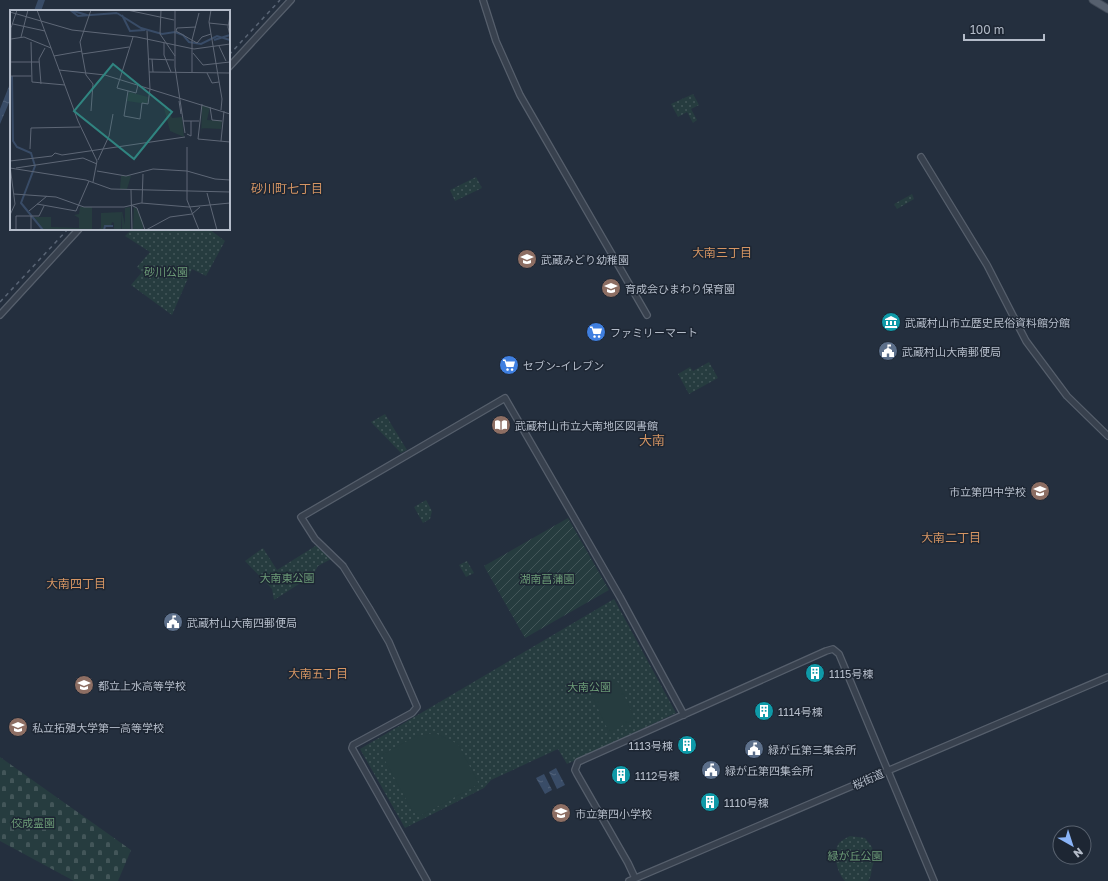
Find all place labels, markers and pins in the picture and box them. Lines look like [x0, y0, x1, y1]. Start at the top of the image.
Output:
school or university icon: 武蔵みどり幼稚園 [516, 248, 538, 270]
place label: 武蔵みどり幼稚園 [541, 253, 629, 266]
school or university icon: 育成会ひまわり保育園 [600, 277, 622, 299]
place label: 育成会ひまわり保育園 [625, 282, 735, 295]
museum icon: 武蔵村山市立歴史民俗資料館分館 [880, 311, 902, 333]
place label: 武蔵村山市立歴史民俗資料館分館 [905, 316, 1070, 329]
supermarket icon: ファミリーマート [585, 321, 607, 343]
place label: ファミリーマート [610, 326, 698, 339]
public building icon: 武蔵村山大南郵便局 [877, 340, 899, 362]
place label: 武蔵村山大南郵便局 [902, 345, 1001, 358]
supermarket icon: セブン-イレブン [498, 354, 520, 376]
place label: セブン-イレブン [523, 359, 604, 372]
library icon: 武蔵村山市立大南地区図書館 [490, 414, 512, 436]
place label: 武蔵村山市立大南地区図書館 [515, 419, 658, 432]
school or university icon: 市立第四中学校 [1029, 480, 1051, 502]
place label: 市立第四中学校 [949, 485, 1026, 498]
public building icon: 武蔵村山大南四郵便局 [162, 611, 184, 633]
place label: 武蔵村山大南四郵便局 [187, 616, 297, 629]
building icon: 1115号棟 [804, 662, 826, 684]
place label: 1115号棟 [829, 667, 873, 680]
school or university icon: 都立上水高等学校 [73, 674, 95, 696]
place label: 都立上水高等学校 [98, 679, 186, 692]
building icon: 1114号棟 [753, 700, 775, 722]
place label: 1114号棟 [778, 705, 823, 718]
school or university icon: 私立拓殖大学第一高等学校 [7, 716, 29, 738]
place label: 私立拓殖大学第一高等学校 [32, 721, 164, 734]
building icon: 1113号棟 [676, 734, 698, 756]
public building icon: 緑が丘第三集会所 [743, 738, 765, 760]
place label: 1113号棟 [629, 739, 673, 752]
place label: 緑が丘第三集会所 [768, 743, 857, 756]
public building icon: 緑が丘第四集会所 [700, 759, 722, 781]
building icon: 1112号棟 [610, 764, 632, 786]
place label: 緑が丘第四集会所 [725, 764, 814, 777]
place label: 1112号棟 [635, 769, 679, 782]
building icon: 1110号棟 [699, 791, 721, 813]
place label: 1110号棟 [724, 796, 769, 809]
school or university icon: 市立第四小学校 [550, 802, 572, 824]
place label: 市立第四小学校 [575, 807, 652, 820]

